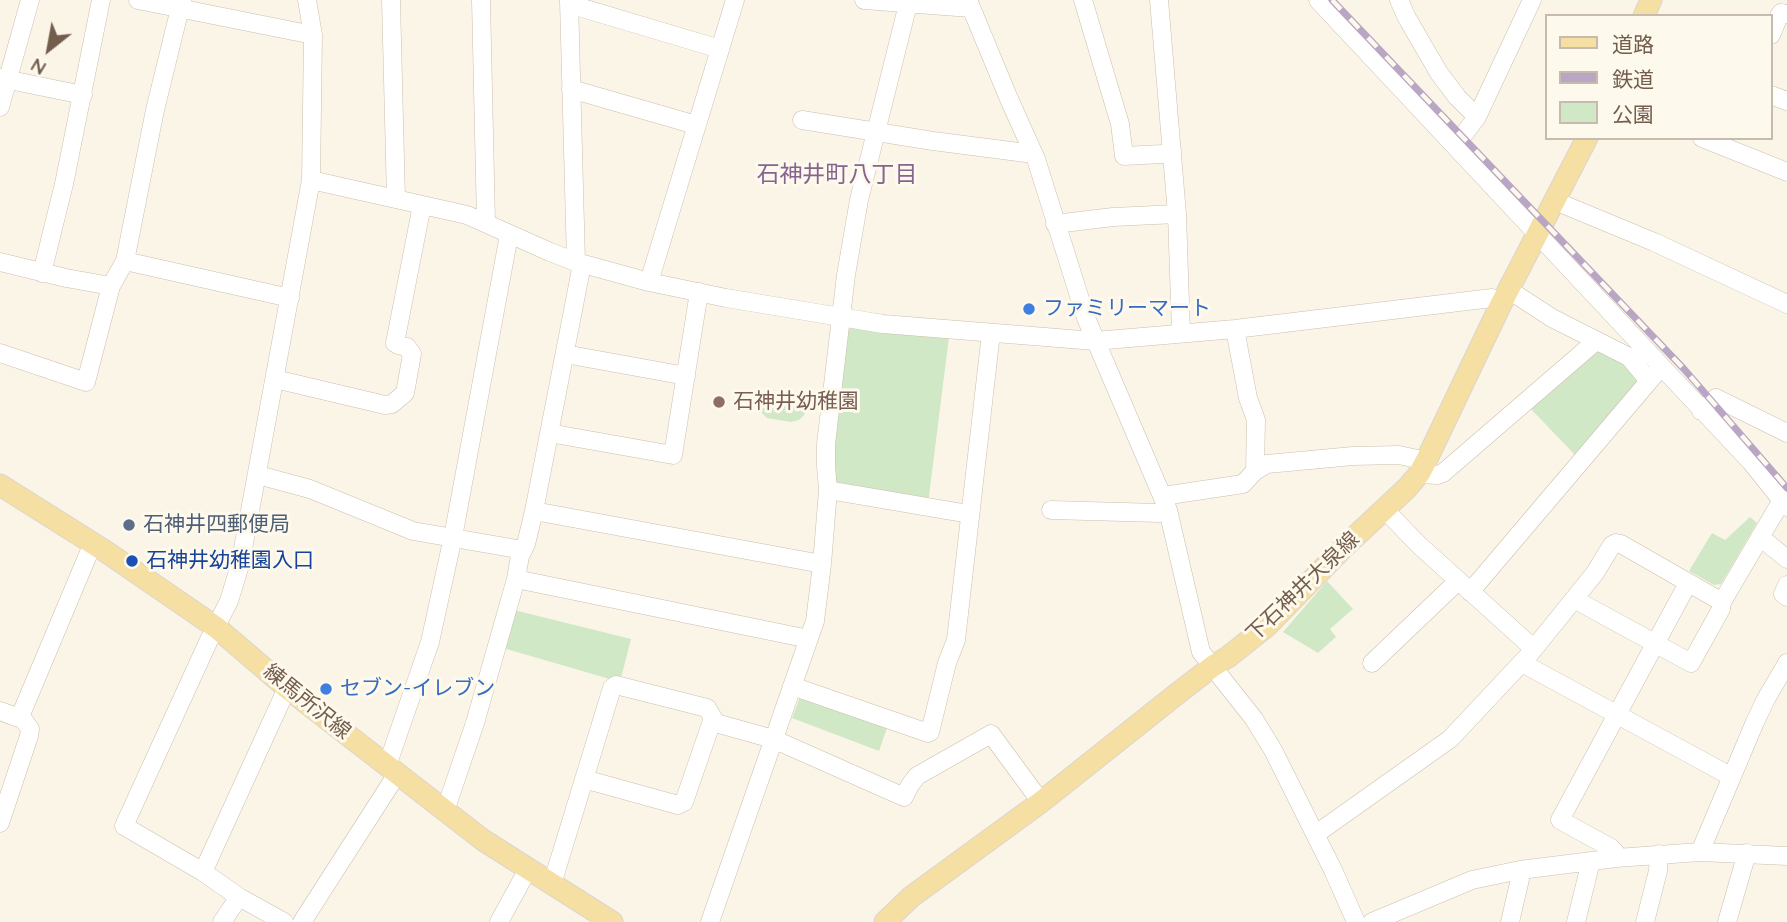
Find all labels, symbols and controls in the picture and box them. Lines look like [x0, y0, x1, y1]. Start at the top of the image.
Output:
north arrow [14, 14, 84, 84]
legend [1546, 14, 1773, 140]
text: 道路 [1612, 31, 1654, 57]
text: N [26, 53, 50, 81]
text: 鉄道 [1612, 66, 1654, 92]
text: 公園 [1612, 101, 1654, 127]
district label: 石神井町八丁目 [757, 161, 917, 189]
place label: ファミリーマート [1043, 296, 1211, 322]
marker: ファミリーマート [1021, 301, 1037, 317]
place label: 石神井幼稚園 [733, 389, 859, 415]
marker: 石神井幼稚園 [711, 394, 727, 410]
place label: 石神井四郵便局 [143, 512, 290, 538]
marker: 石神井四郵便局 [121, 517, 137, 533]
street label: 下石神井大泉線 [1241, 527, 1365, 647]
place label: 石神井幼稚園入口 [146, 548, 314, 574]
marker: 石神井幼稚園入口 [124, 553, 140, 569]
street label: 練馬所沢線 [258, 659, 356, 745]
place label: セブン-イレブン [340, 676, 495, 702]
marker: セブン-イレブン [318, 681, 334, 697]

